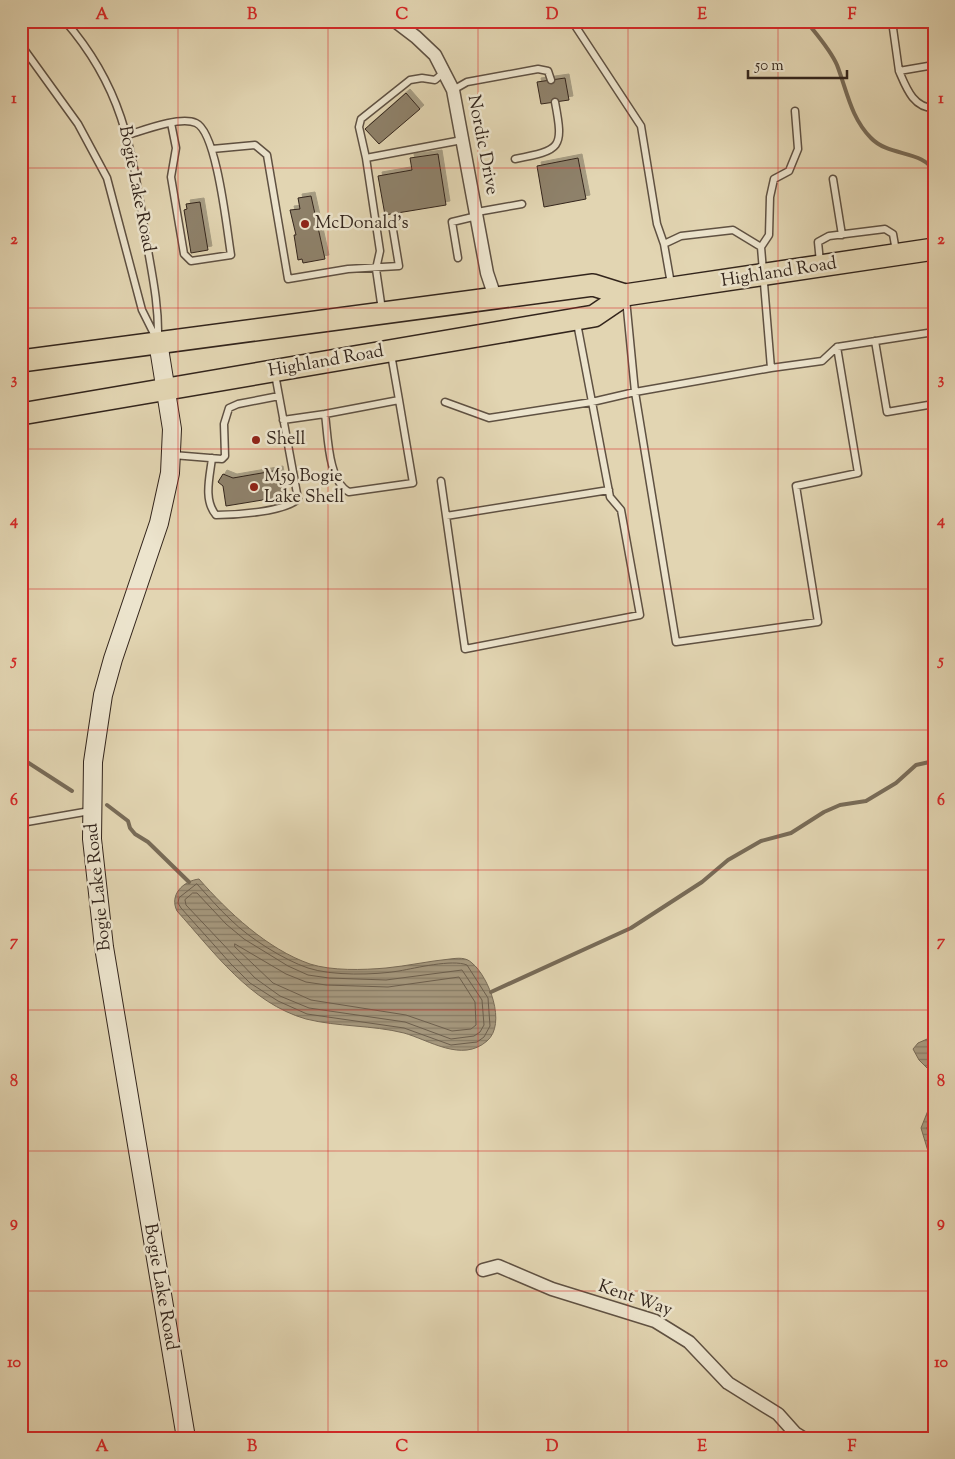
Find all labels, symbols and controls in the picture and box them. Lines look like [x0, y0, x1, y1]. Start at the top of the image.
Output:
text: A [96, 4, 109, 27]
text: B [247, 4, 257, 27]
text: C [396, 4, 409, 27]
text: D [546, 4, 559, 27]
text: E [697, 4, 707, 27]
text: F [848, 4, 857, 27]
scale bar [748, 48, 846, 80]
text: 50 m [754, 56, 784, 77]
text: 1 [11, 88, 17, 111]
text: 1 [938, 88, 944, 111]
street label: Nordic Drive [460, 93, 504, 197]
street label: Bogie Lake Road [111, 123, 161, 255]
place label: McDonald's [315, 211, 409, 237]
marker: McDonald's [299, 218, 311, 230]
text: 2 [10, 229, 18, 252]
text: 2 [937, 229, 945, 252]
street label: Highland Road [719, 251, 839, 295]
street label: Highland Road [266, 339, 386, 385]
text: 3 [11, 369, 18, 392]
text: 3 [938, 369, 945, 392]
place label: Shell [266, 427, 305, 453]
marker: Shell [250, 434, 262, 446]
place label: M59 Bogie Lake Shell [264, 464, 344, 511]
marker: M59 Bogie Lake Shell [248, 481, 260, 493]
text: 4 [9, 510, 18, 533]
text: 4 [936, 510, 945, 533]
text: 5 [9, 650, 17, 673]
text: 5 [936, 650, 944, 673]
text: 6 [10, 790, 18, 813]
text: 6 [937, 790, 945, 813]
street label: Bogie Lake Road [79, 822, 119, 952]
text: 7 [10, 931, 19, 954]
text: 7 [937, 931, 946, 954]
text: 8 [10, 1071, 18, 1094]
text: 8 [937, 1071, 945, 1094]
text: 9 [10, 1212, 18, 1235]
text: 9 [937, 1212, 945, 1235]
street label: Bogie Lake Road [136, 1221, 184, 1353]
street label: Kent Way [594, 1274, 676, 1324]
text: 10 [7, 1352, 21, 1375]
text: 10 [934, 1352, 948, 1375]
text: A [96, 1436, 109, 1459]
text: B [247, 1436, 257, 1459]
text: C [396, 1436, 409, 1459]
text: D [546, 1436, 559, 1459]
text: E [697, 1436, 707, 1459]
text: F [848, 1436, 857, 1459]

